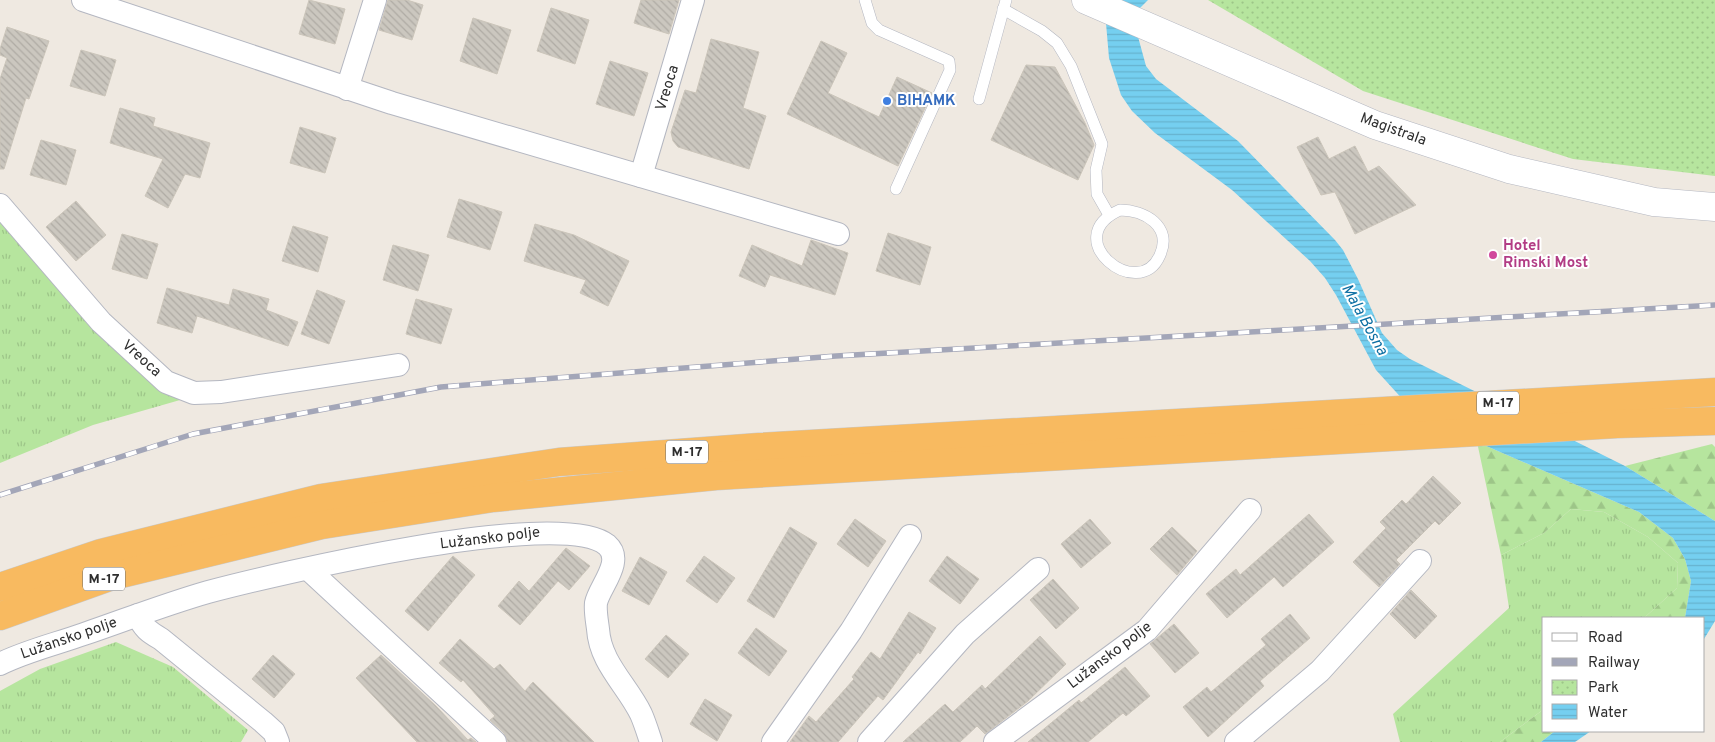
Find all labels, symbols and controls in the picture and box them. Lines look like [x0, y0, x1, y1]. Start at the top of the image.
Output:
street label: Vreoca [652, 63, 684, 113]
place label: BIHAMK [897, 92, 956, 111]
marker: BIHAMK [881, 95, 893, 107]
street label: Magistrala [1357, 109, 1429, 151]
place label: Hotel Rimski Most [1503, 237, 1588, 273]
marker: Hotel Rimski Most [1487, 249, 1499, 261]
water label: Mala Bosna [1336, 281, 1392, 360]
street label: Vreoca [117, 336, 165, 382]
road number: M-17 [1477, 392, 1519, 414]
road number: M-17 [666, 441, 708, 464]
street label: Lužansko polje [439, 523, 541, 555]
road number: M-17 [83, 568, 125, 590]
street label: Lužansko polje [18, 614, 120, 664]
legend [1542, 617, 1705, 732]
street label: Lužansko polje [1064, 618, 1156, 694]
text: Road [1588, 629, 1623, 648]
text: Railway [1588, 654, 1640, 673]
text: Park [1588, 679, 1619, 698]
text: Water [1588, 704, 1628, 723]

